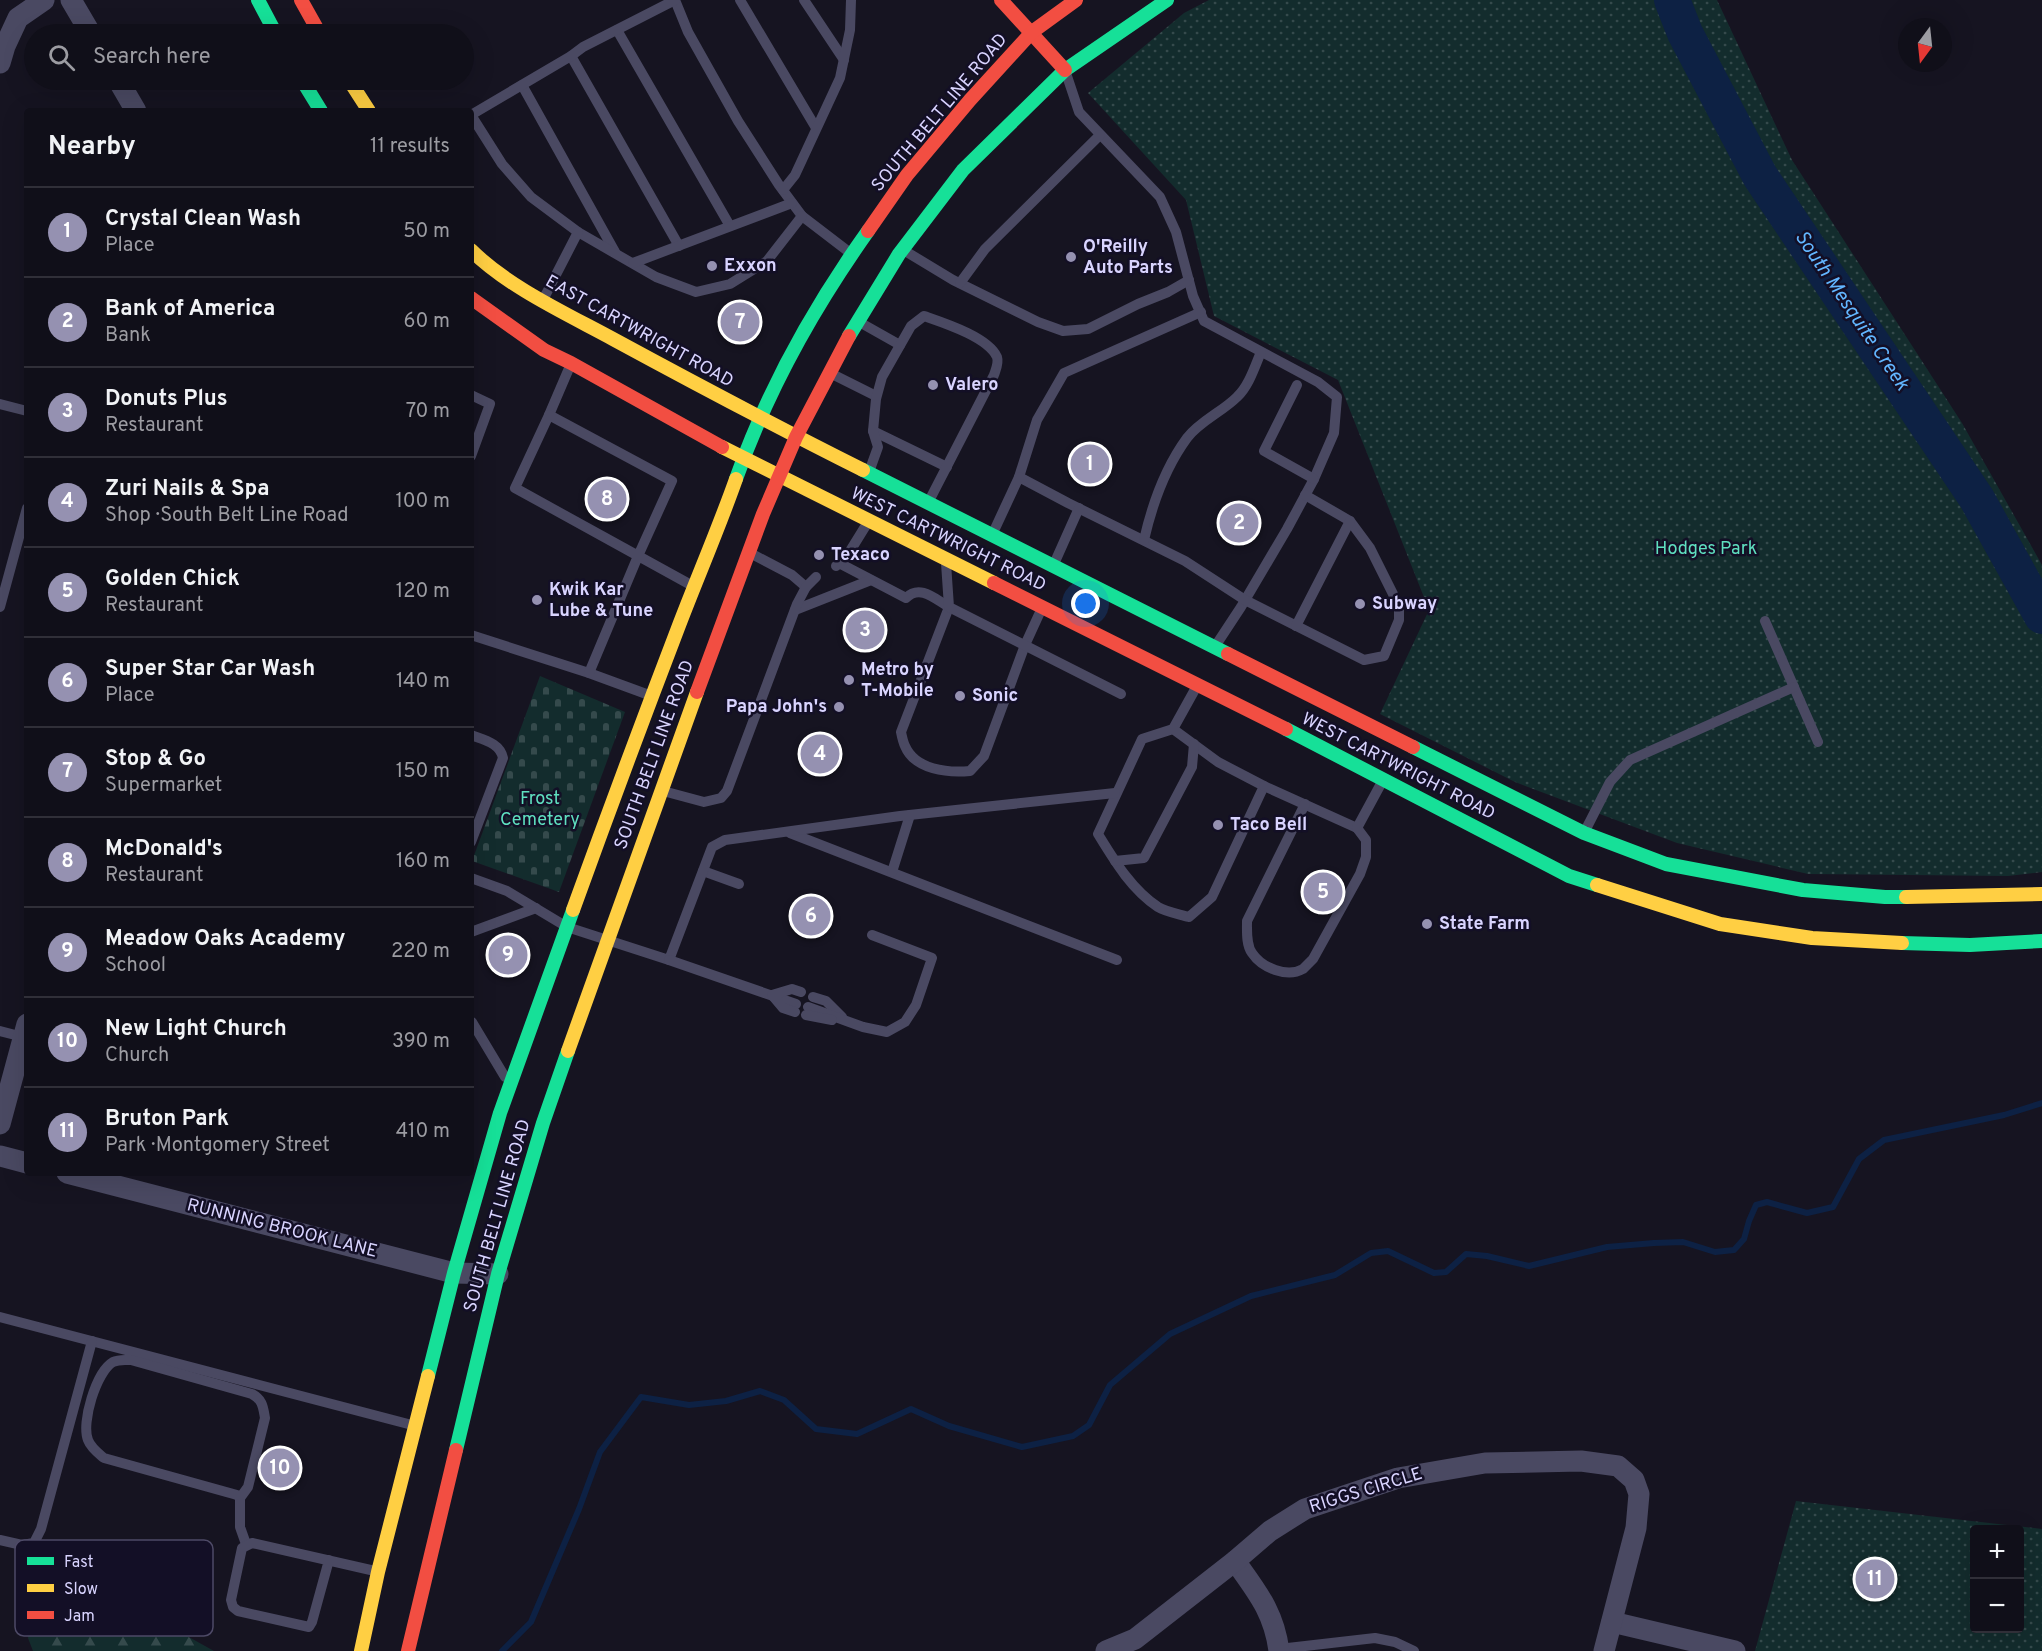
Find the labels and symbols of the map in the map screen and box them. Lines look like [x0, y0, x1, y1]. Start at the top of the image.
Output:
north arrow [1898, 18, 1952, 72]
street label: SOUTH BELT LINE ROAD [867, 29, 1013, 197]
water label: South Mesquite Creek [1788, 226, 1915, 397]
place label: O'Reilly Auto Parts [1083, 236, 1173, 280]
marker: O'Reilly Auto Parts [1064, 250, 1078, 264]
place label: Exxon [724, 255, 777, 278]
marker: Exxon [705, 259, 719, 273]
street label: EAST CARTWRIGHT ROAD [541, 271, 737, 393]
pin: 7 [720, 300, 760, 344]
place label: Valero [945, 374, 999, 397]
marker: Valero [926, 378, 940, 392]
pin: 1 [1070, 442, 1110, 486]
pin: 8 [588, 476, 626, 522]
street label: WEST CARTWRIGHT ROAD [847, 483, 1049, 597]
pin: 2 [1220, 500, 1258, 546]
park label: Hodges Park [1655, 538, 1757, 561]
place label: Texaco [831, 544, 890, 567]
marker: Texaco [812, 548, 826, 562]
place label: Kwik Kar Lube & Tune [549, 579, 653, 623]
your location [1071, 589, 1100, 618]
marker: Kwik Kar Lube & Tune [530, 593, 544, 607]
place label: Subway [1372, 593, 1437, 616]
marker: Subway [1353, 597, 1367, 611]
pin: 3 [846, 608, 884, 652]
street label: SOUTH BELT LINE ROAD [610, 657, 700, 853]
place label: Metro by T-Mobile [861, 659, 934, 703]
marker: Metro by T-Mobile [842, 673, 856, 687]
place label: Sonic [972, 685, 1018, 708]
marker: Sonic [953, 689, 967, 703]
place label: Papa John's [726, 696, 827, 719]
marker: Papa John's [832, 700, 846, 714]
street label: WEST CARTWRIGHT ROAD [1297, 708, 1499, 826]
pin: 4 [800, 732, 840, 777]
park label: Frost Cemetery [500, 788, 580, 832]
place label: Taco Bell [1230, 814, 1307, 837]
marker: Taco Bell [1211, 818, 1225, 832]
pin: 5 [1304, 870, 1342, 914]
pin: 6 [792, 894, 830, 938]
place label: State Farm [1439, 913, 1530, 936]
marker: State Farm [1420, 917, 1434, 931]
pin: 9 [488, 932, 528, 978]
street label: SOUTH BELT LINE ROAD [459, 1117, 537, 1315]
street label: RUNNING BROOK LANE [184, 1194, 380, 1264]
pin: 10 [260, 1446, 300, 1490]
street label: RIGGS CIRCLE [1307, 1463, 1425, 1519]
legend [15, 1540, 213, 1636]
text: Fast [64, 1553, 94, 1573]
pin: 11 [1856, 1556, 1894, 1602]
text: Slow [64, 1580, 98, 1600]
text: Jam [64, 1607, 95, 1627]

